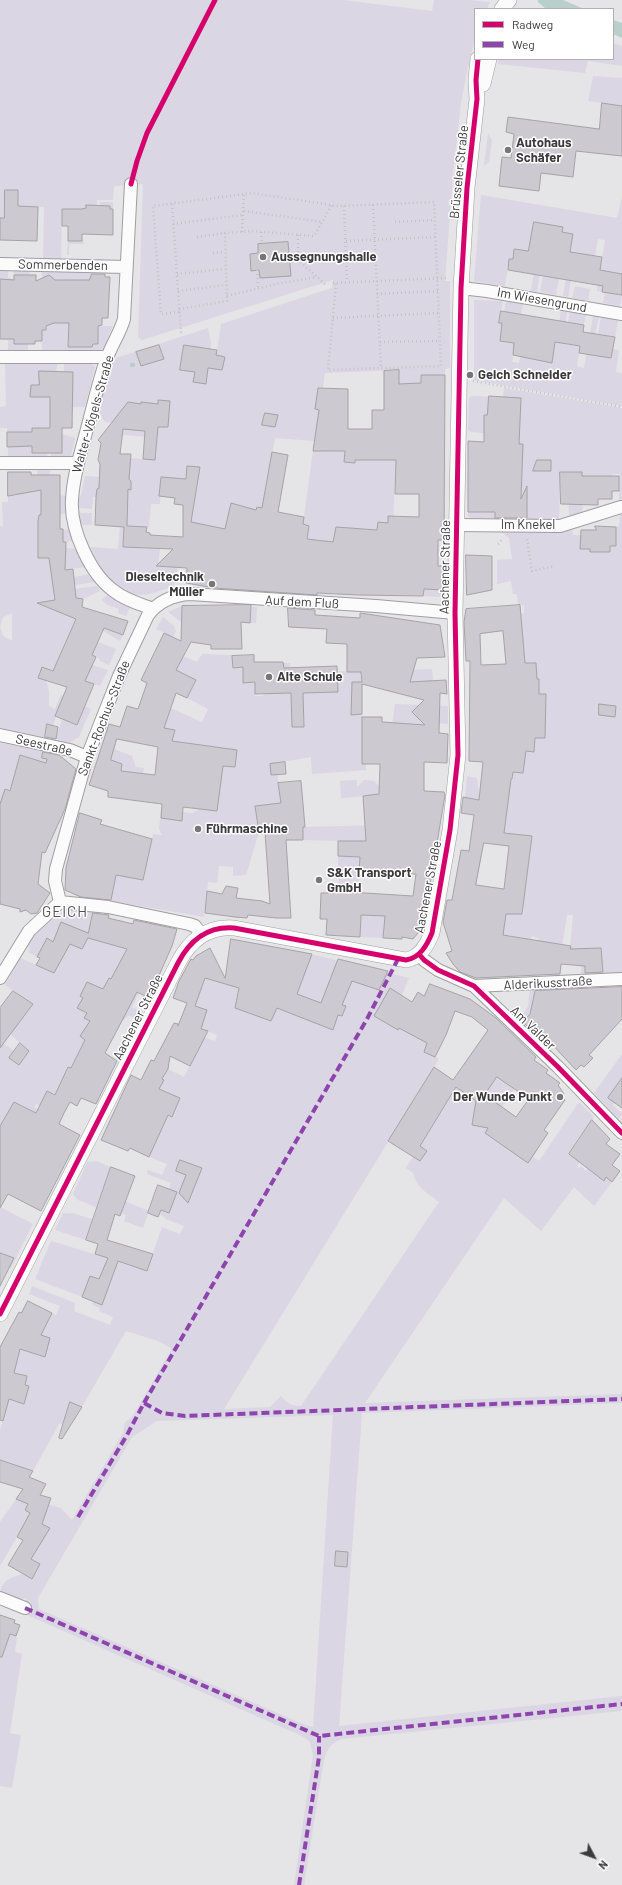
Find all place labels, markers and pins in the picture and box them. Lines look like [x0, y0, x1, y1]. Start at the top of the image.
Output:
place label: Autohaus Schäfer [516, 135, 571, 166]
marker: Autohaus Schäfer [503, 145, 513, 155]
place label: Aussegnungshalle [271, 249, 377, 265]
marker: Aussegnungshalle [258, 252, 268, 262]
place label: Geich Schneider [478, 367, 572, 383]
marker: Geich Schneider [465, 370, 475, 380]
place label: Dieseltechnik Müller [125, 569, 204, 600]
marker: Dieseltechnik Müller [207, 579, 217, 589]
place label: Alte Schule [277, 669, 343, 685]
marker: Alte Schule [264, 672, 274, 682]
place label: Führmaschine [206, 821, 288, 837]
marker: Führmaschine [193, 824, 203, 834]
place label: S&K Transport GmbH [327, 865, 411, 896]
marker: S&K Transport GmbH [314, 875, 324, 885]
place label: Der Wunde Punkt [453, 1089, 552, 1105]
marker: Der Wunde Punkt [555, 1092, 565, 1102]

